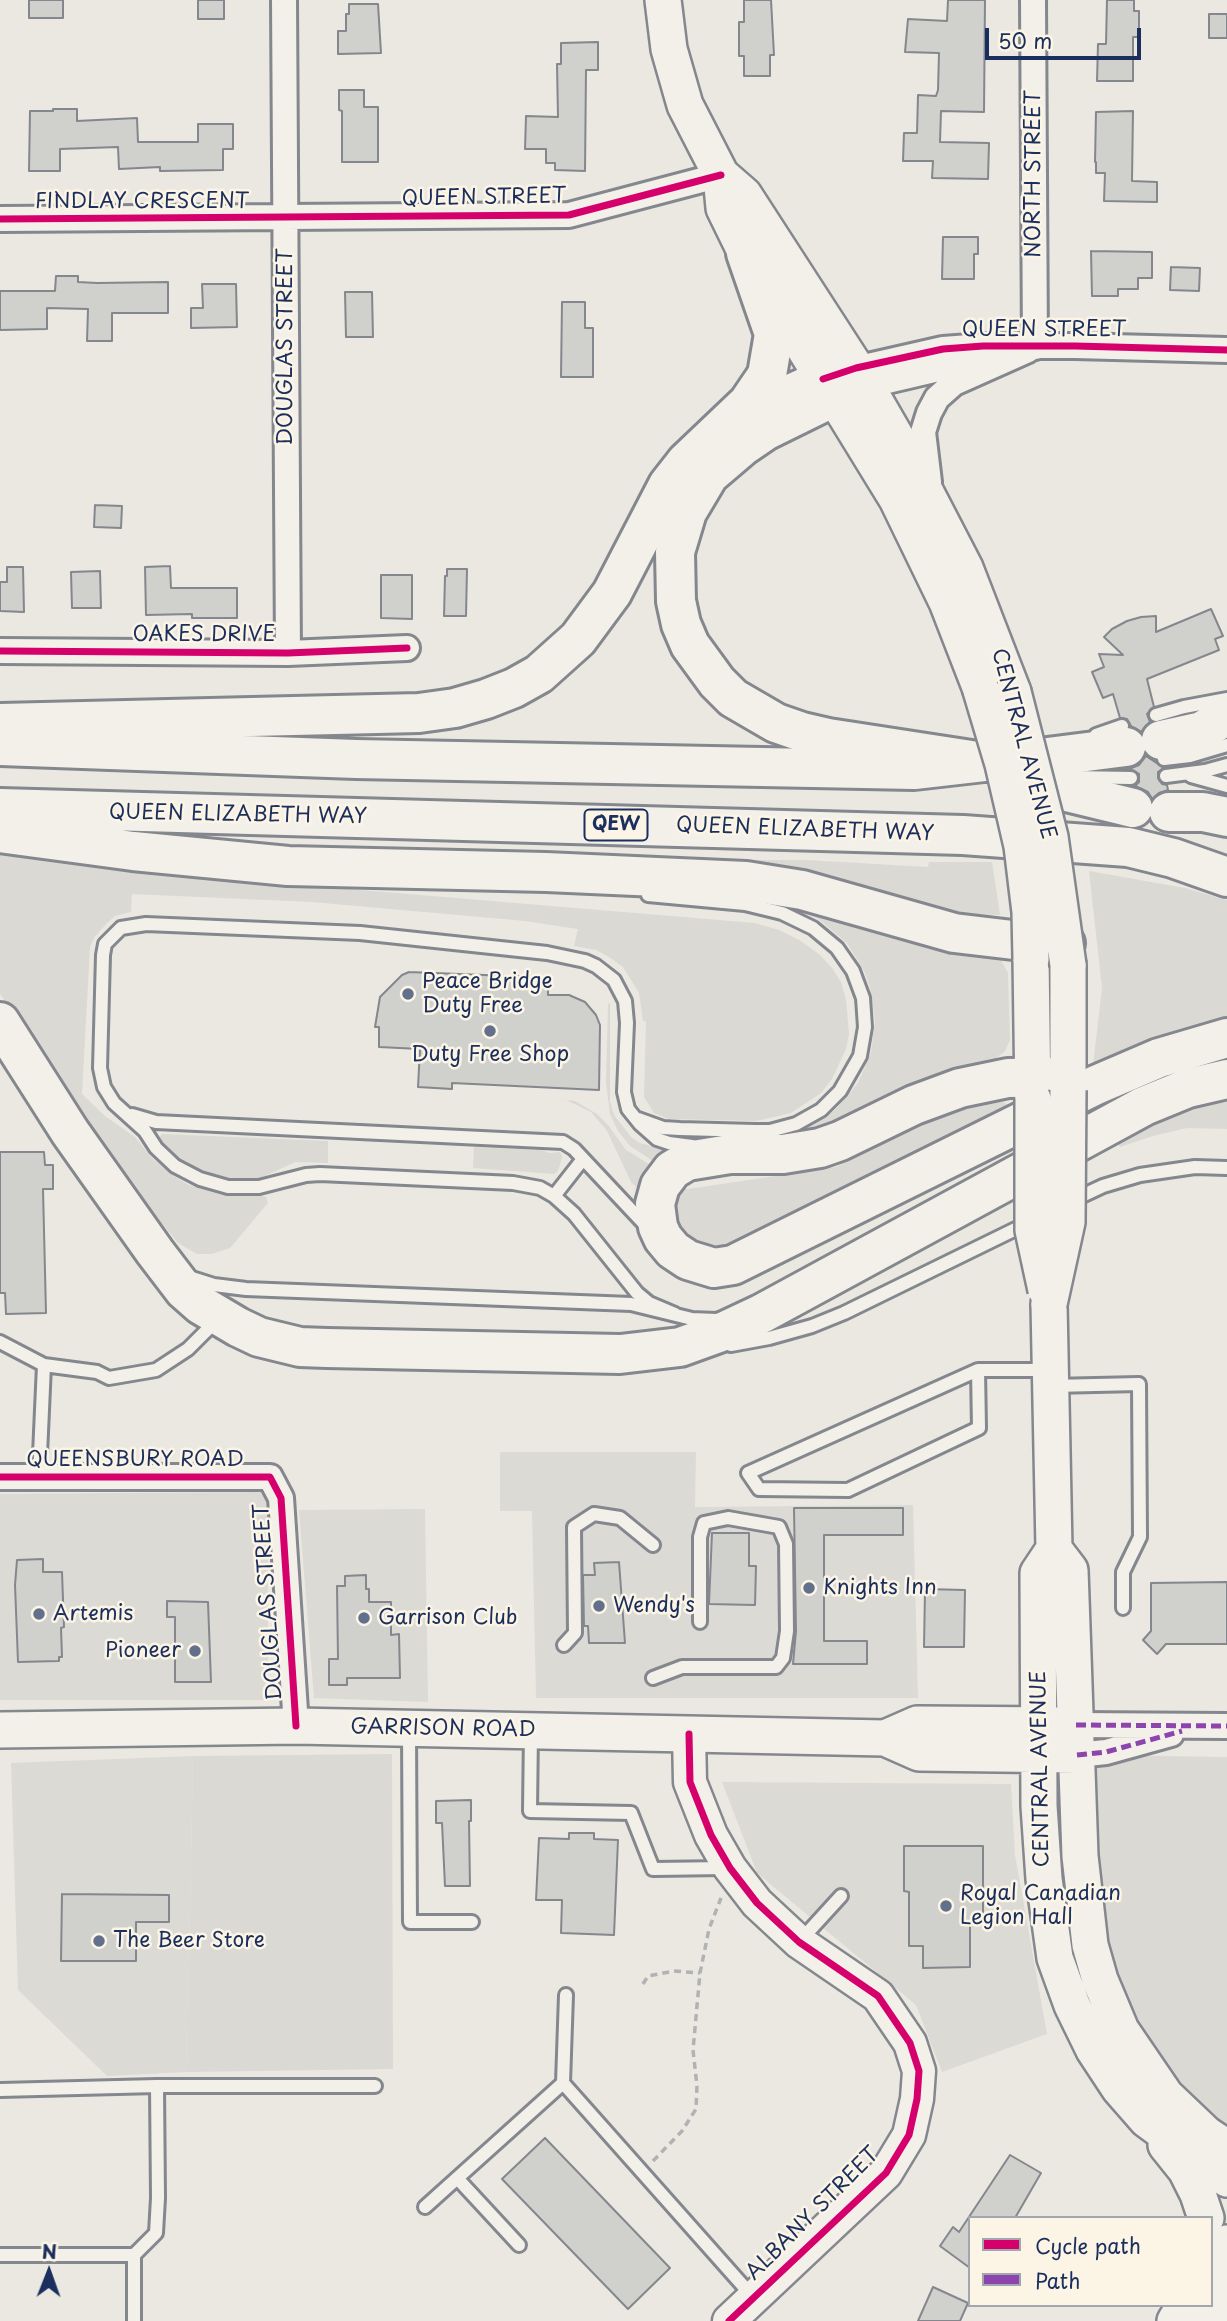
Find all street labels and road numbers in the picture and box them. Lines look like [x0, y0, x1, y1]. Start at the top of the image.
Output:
street label: NORTH STREET [1021, 90, 1047, 258]
street label: QUEEN STREET [401, 184, 567, 212]
street label: FINDLAY CRESCENT [35, 189, 249, 215]
street label: DOUGLAS STREET [273, 248, 299, 446]
street label: QUEEN STREET [962, 317, 1126, 343]
street label: OAKES DRIVE [132, 622, 276, 648]
street label: CENTRAL AVENUE [985, 646, 1061, 842]
street label: QUEEN ELIZABETH WAY [109, 800, 367, 830]
road number: QEW [584, 810, 648, 840]
street label: QUEEN ELIZABETH WAY [675, 813, 935, 847]
street label: QUEENSBURY ROAD [26, 1447, 244, 1473]
street label: DOUGLAS STREET [250, 1503, 288, 1701]
street label: CENTRAL AVENUE [1027, 1670, 1055, 1868]
street label: GARRISON ROAD [350, 1715, 536, 1743]
street label: ALBANY STREET [741, 2142, 885, 2286]

